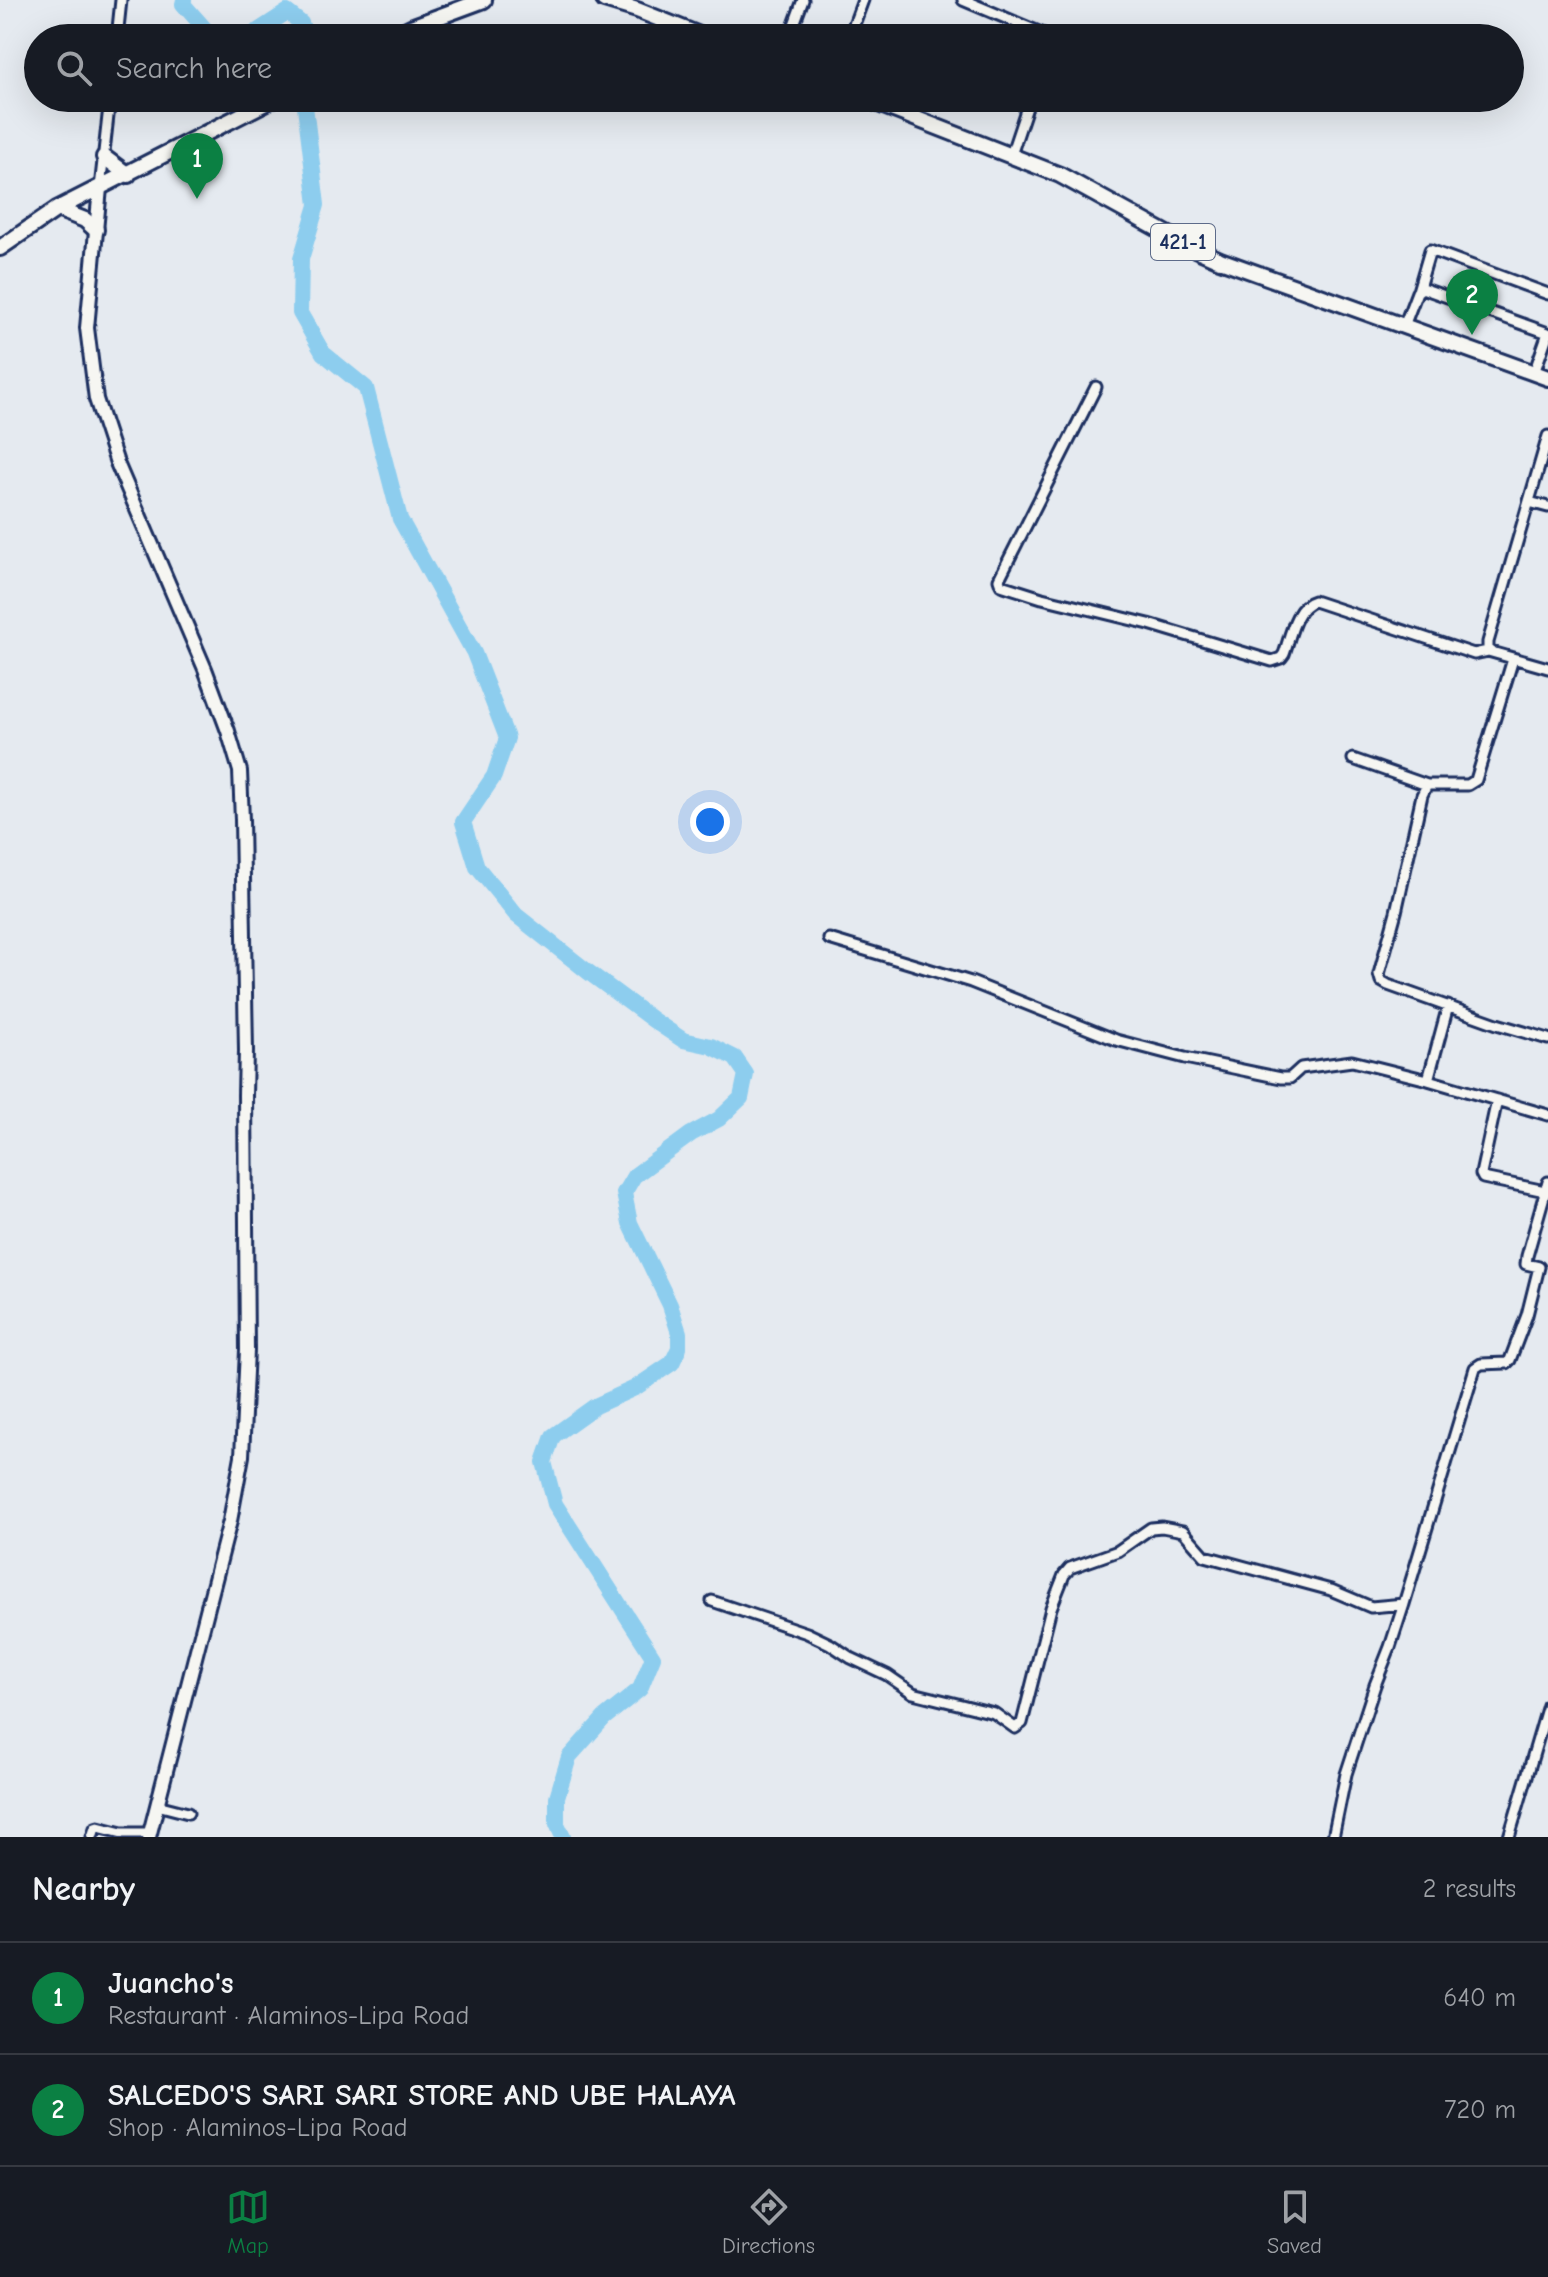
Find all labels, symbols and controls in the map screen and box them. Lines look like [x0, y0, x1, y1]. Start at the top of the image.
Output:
search box [24, 24, 1524, 112]
icon: search [52, 46, 96, 90]
text: Search here [116, 51, 272, 86]
pin: 1 [171, 133, 223, 199]
road number: 421-1 [1151, 224, 1215, 260]
pin: 2 [1446, 269, 1498, 335]
your location [690, 802, 730, 842]
text: Nearby [32, 1869, 135, 1909]
text: 2 results [1423, 1874, 1516, 1904]
text: Juancho's [108, 1966, 234, 2001]
text: 1 [53, 1983, 63, 2013]
text: 640 m [1443, 1983, 1516, 2013]
text: Restaurant · Alaminos-Lipa Road [108, 2001, 469, 2031]
text: SALCEDO'S SARI SARI STORE AND UBE HALAYA [108, 2078, 736, 2113]
text: 2 [52, 2095, 64, 2125]
text: 720 m [1444, 2095, 1516, 2125]
text: Shop · Alaminos-Lipa Road [108, 2113, 408, 2143]
tab: Map [226, 2185, 270, 2259]
tab: Directions [722, 2185, 815, 2259]
tab: Saved [1267, 2185, 1322, 2259]

